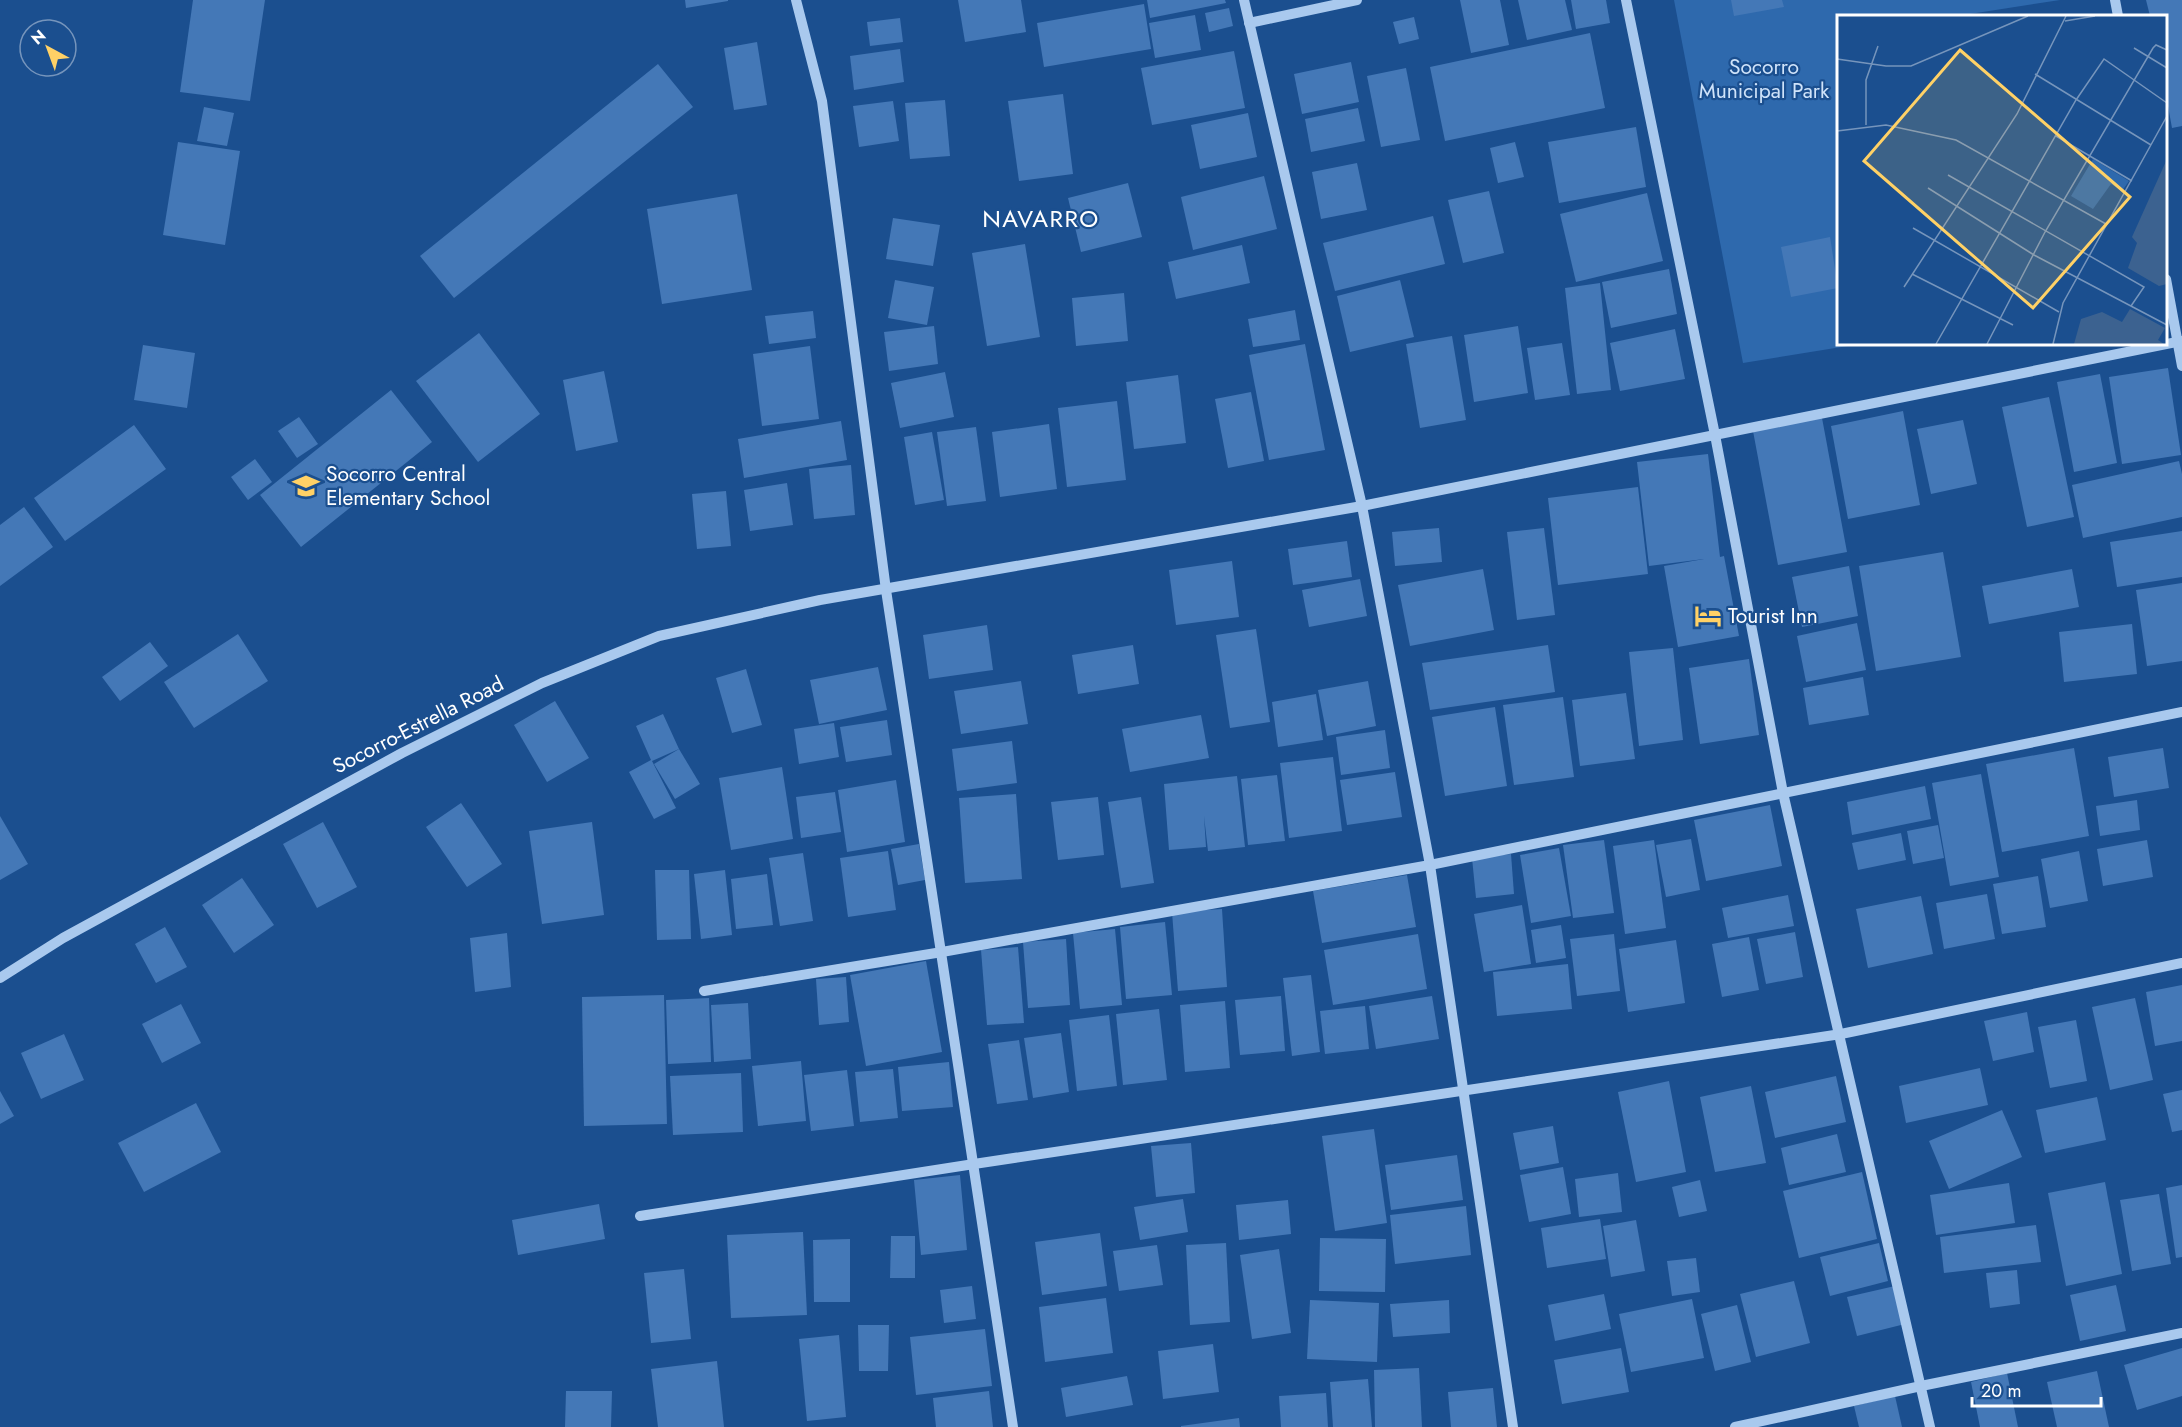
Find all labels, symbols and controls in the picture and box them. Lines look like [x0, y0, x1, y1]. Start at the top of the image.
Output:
inset map [1837, 15, 2167, 345]
north arrow [18, 18, 78, 78]
text: N [26, 24, 51, 50]
park label: Socorro Municipal Park [1699, 52, 1830, 106]
district label: NAVARRO [982, 201, 1100, 236]
place label: Socorro Central Elementary School [326, 459, 490, 513]
school or university icon: Socorro Central Elementary School [291, 471, 321, 501]
hotel icon: Tourist Inn [1693, 601, 1723, 631]
place label: Tourist Inn [1728, 601, 1818, 631]
street label: Socorro-Estrella Road [327, 669, 509, 781]
scale bar [1972, 1370, 2101, 1408]
text: 20 m [1981, 1378, 2021, 1404]

